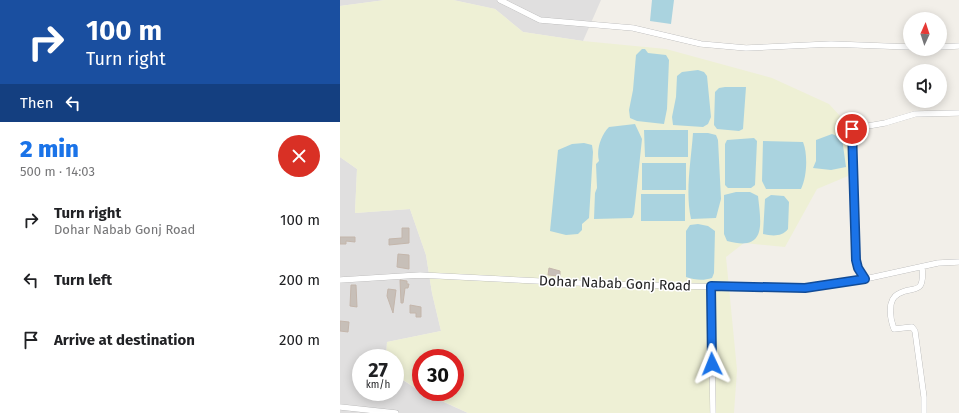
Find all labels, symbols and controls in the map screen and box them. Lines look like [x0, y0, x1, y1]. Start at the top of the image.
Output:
north arrow [903, 12, 947, 56]
map controls [903, 12, 947, 108]
text: 100 m [86, 14, 162, 47]
icon: right [20, 16, 72, 68]
text: Turn right [86, 48, 166, 70]
button: sound [903, 64, 947, 108]
icon: left [62, 92, 84, 114]
text: Then [20, 94, 54, 112]
pin [835, 112, 869, 146]
icon: arrive [841, 118, 863, 140]
text: 2 min [20, 135, 79, 163]
button: close [278, 135, 320, 177]
text: 500 m · 14:03 [20, 164, 95, 179]
text: Turn right [54, 204, 121, 222]
icon: right [20, 209, 42, 231]
text: 100 m [280, 211, 320, 229]
text: Dohar Nabab Gonj Road [54, 222, 195, 237]
icon: left [20, 269, 42, 291]
text: Turn left [54, 271, 112, 289]
text: 200 m [279, 271, 320, 289]
street label: Dohar Nabab Gonj Road [539, 272, 691, 295]
icon: arrive [20, 329, 42, 351]
text: Arrive at destination [54, 331, 195, 349]
text: 200 m [279, 331, 320, 349]
position arrow [691, 343, 733, 385]
speed limit sign: 30 [412, 349, 464, 401]
text: 27 [368, 358, 388, 382]
text: km/h [366, 379, 390, 391]

